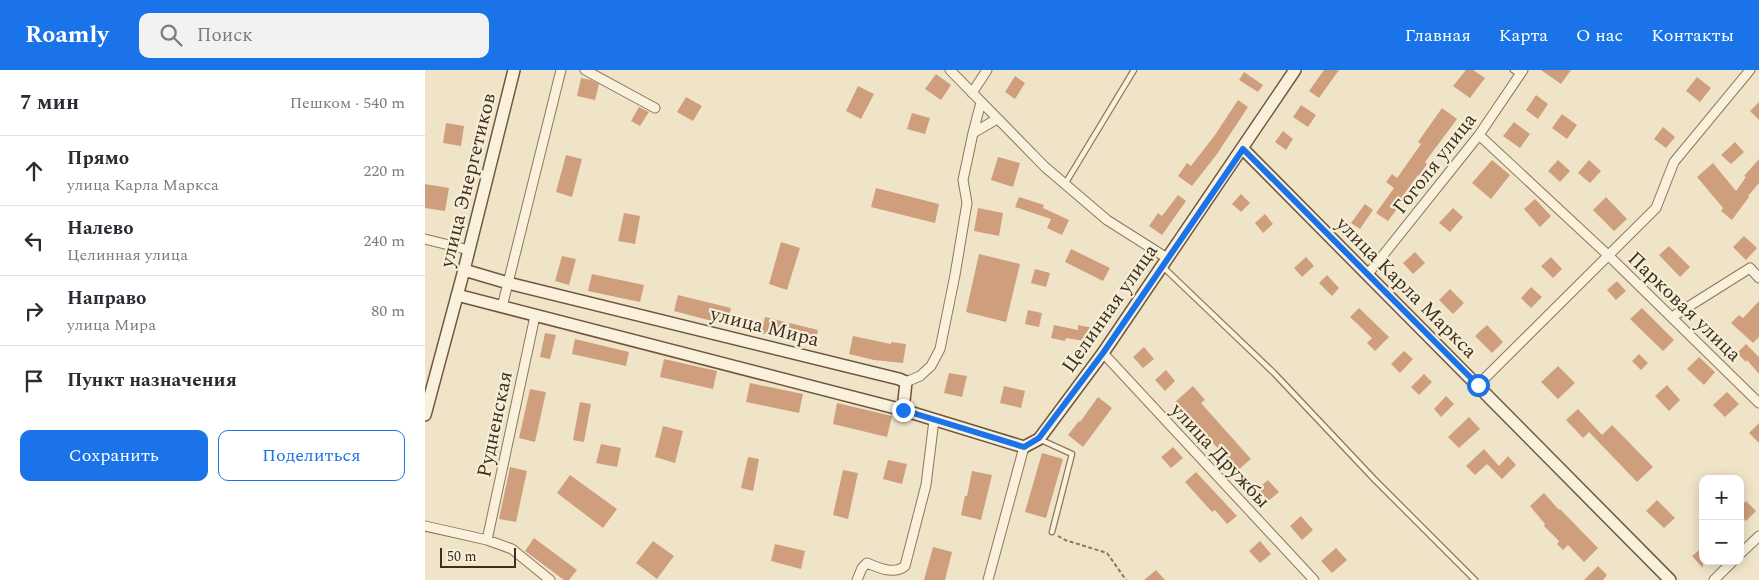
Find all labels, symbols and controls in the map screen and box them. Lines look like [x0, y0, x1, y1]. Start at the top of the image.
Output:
search box [139, 13, 489, 58]
text: Roamly [25, 17, 109, 53]
icon: search [157, 21, 185, 49]
text: Поиск [197, 21, 253, 50]
text: Главная [1405, 22, 1471, 49]
text: Карта [1499, 22, 1548, 49]
text: О нас [1576, 22, 1623, 49]
text: Контакты [1651, 22, 1734, 49]
text: 7 мин [20, 87, 79, 119]
street label: улица Энергетиков [432, 90, 504, 272]
text: Пешком · 540 m [290, 91, 405, 115]
street label: Гоголя улица [1385, 106, 1484, 221]
text: Прямо [67, 144, 129, 173]
icon: ahead [20, 157, 48, 185]
text: 220 m [363, 159, 405, 183]
text: улица Карла Маркса [67, 173, 219, 197]
street label: улица Карла Маркса [1328, 209, 1484, 366]
text: Налево [67, 214, 134, 243]
icon: left [20, 227, 48, 255]
text: 240 m [363, 229, 405, 253]
street label: Целинная улица [1054, 238, 1166, 379]
text: Целинная улица [67, 243, 188, 267]
street label: Парковая улица [1621, 244, 1748, 369]
text: Направо [67, 284, 146, 313]
icon: right [20, 297, 48, 325]
text: 80 m [371, 299, 405, 323]
street label: улица Мира [706, 299, 823, 355]
text: улица Мира [67, 313, 156, 337]
text: Пункт назначения [67, 366, 237, 395]
icon: arrive [20, 367, 48, 395]
street label: Рудненская [469, 368, 521, 480]
route start [1467, 374, 1490, 397]
street label: улица Дружбы [1163, 395, 1277, 515]
route end [892, 399, 915, 422]
button: Сохранить [20, 430, 208, 481]
button: Поделиться [218, 430, 405, 481]
map controls [1699, 475, 1744, 565]
button: + [1699, 475, 1744, 520]
button: − [1699, 520, 1744, 565]
scale bar [440, 545, 516, 568]
text: 50 m [447, 546, 477, 567]

